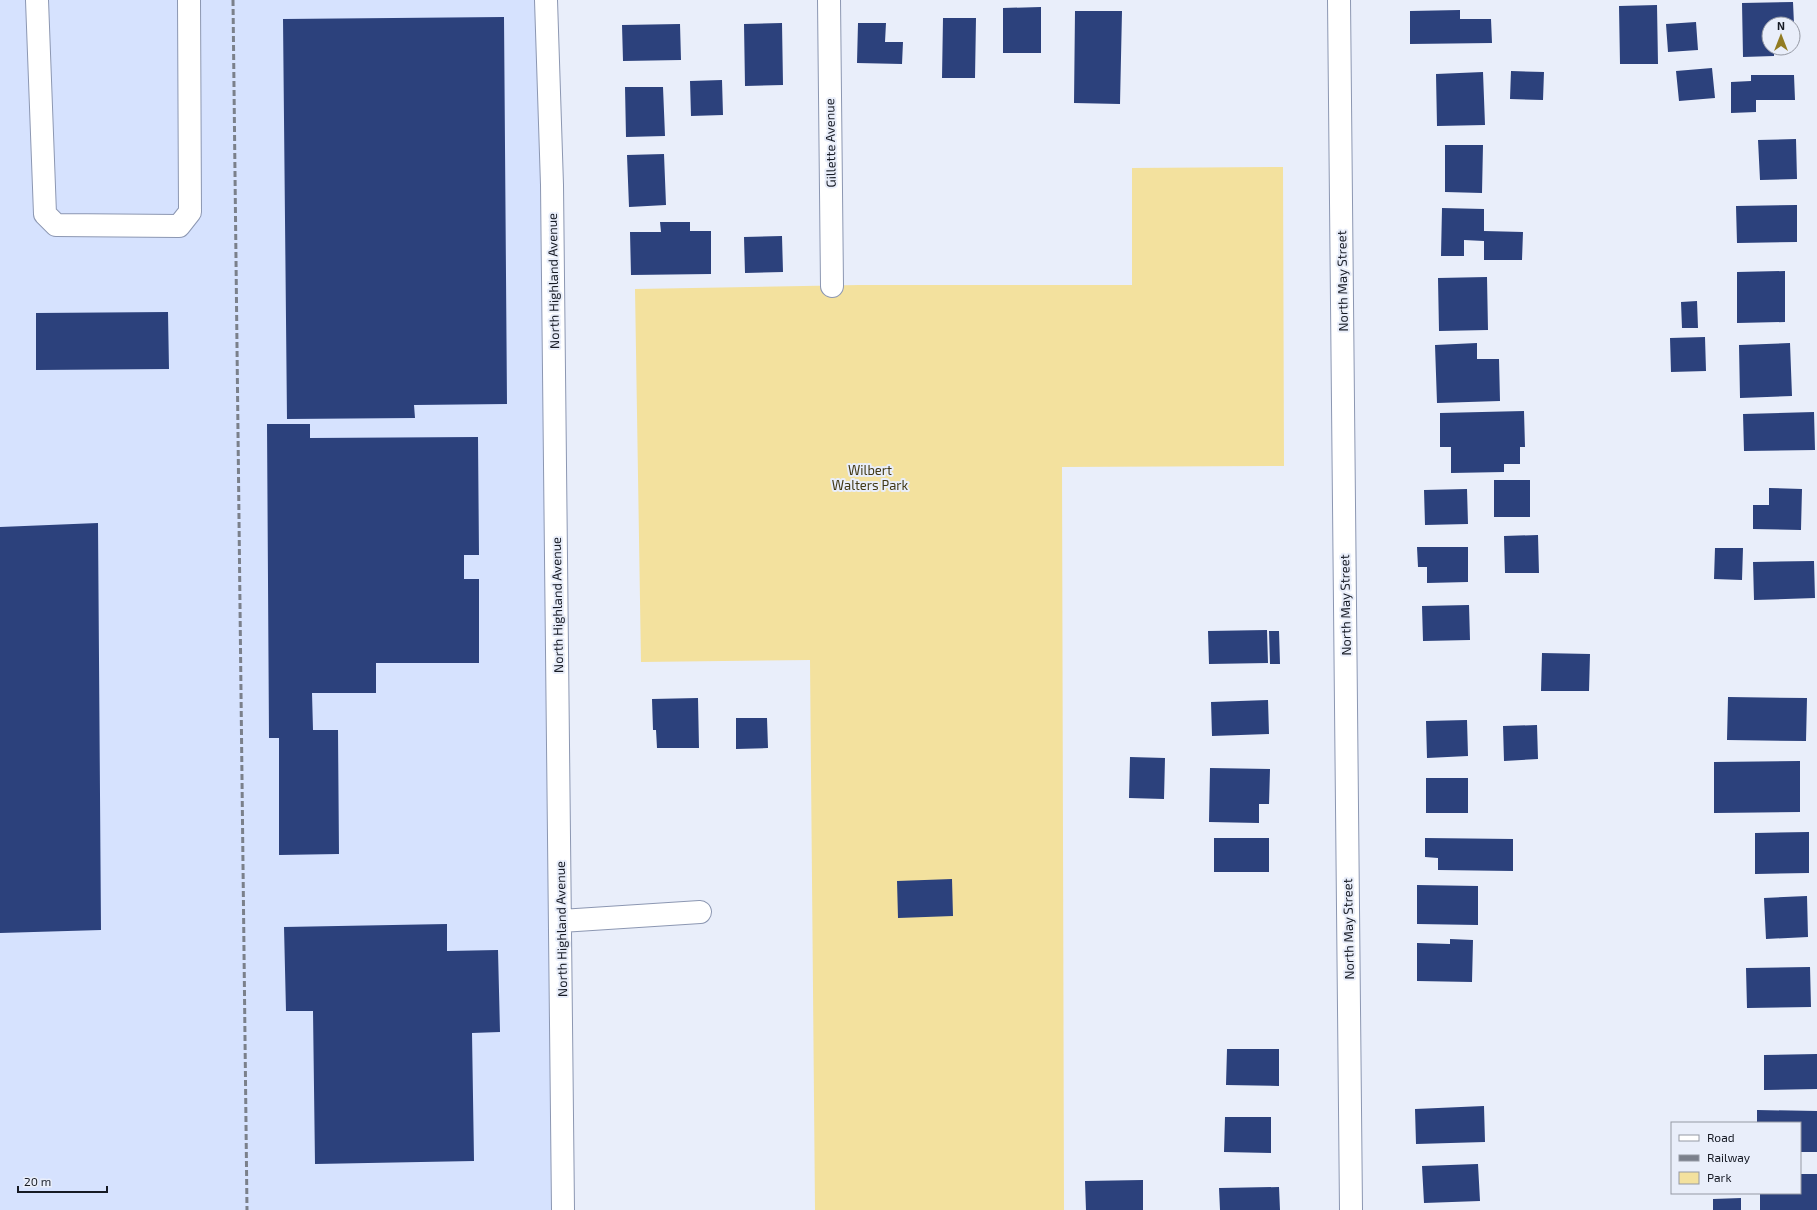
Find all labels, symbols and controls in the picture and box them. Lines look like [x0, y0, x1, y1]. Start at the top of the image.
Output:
north arrow [1761, 16, 1801, 56]
text: N [1777, 19, 1785, 32]
street label: Gillette Avenue [821, 98, 839, 188]
street label: North Highland Avenue [544, 213, 562, 349]
street label: North May Street [1333, 230, 1351, 332]
park label: Wilbert Walters Park [832, 462, 909, 493]
street label: North Highland Avenue [548, 537, 566, 673]
street label: North May Street [1336, 554, 1354, 656]
street label: North Highland Avenue [552, 861, 570, 997]
street label: North May Street [1339, 878, 1357, 980]
legend [1671, 1122, 1801, 1194]
text: Road [1707, 1130, 1735, 1144]
text: Railway [1707, 1150, 1751, 1164]
scale bar [18, 1168, 107, 1194]
text: Park [1707, 1170, 1732, 1184]
text: 20 m [24, 1174, 51, 1188]

